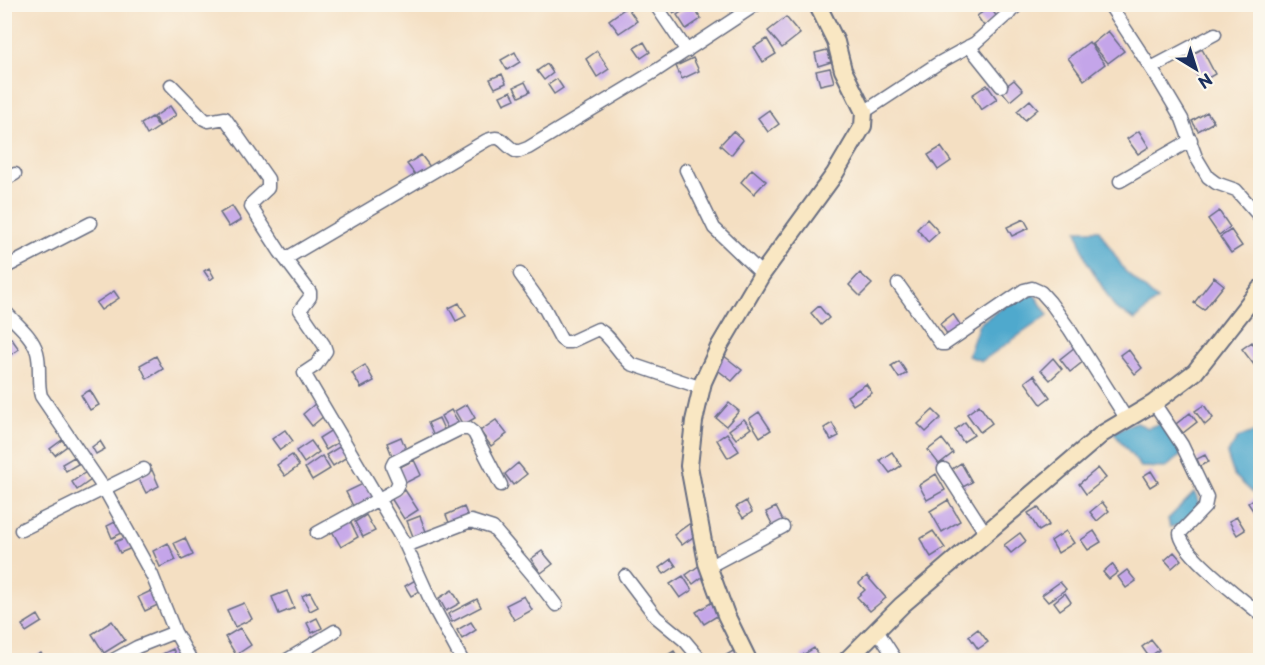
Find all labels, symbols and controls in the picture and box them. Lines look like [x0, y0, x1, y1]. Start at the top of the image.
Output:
north arrow [1166, 39, 1226, 99]
text: N [1193, 68, 1218, 95]

